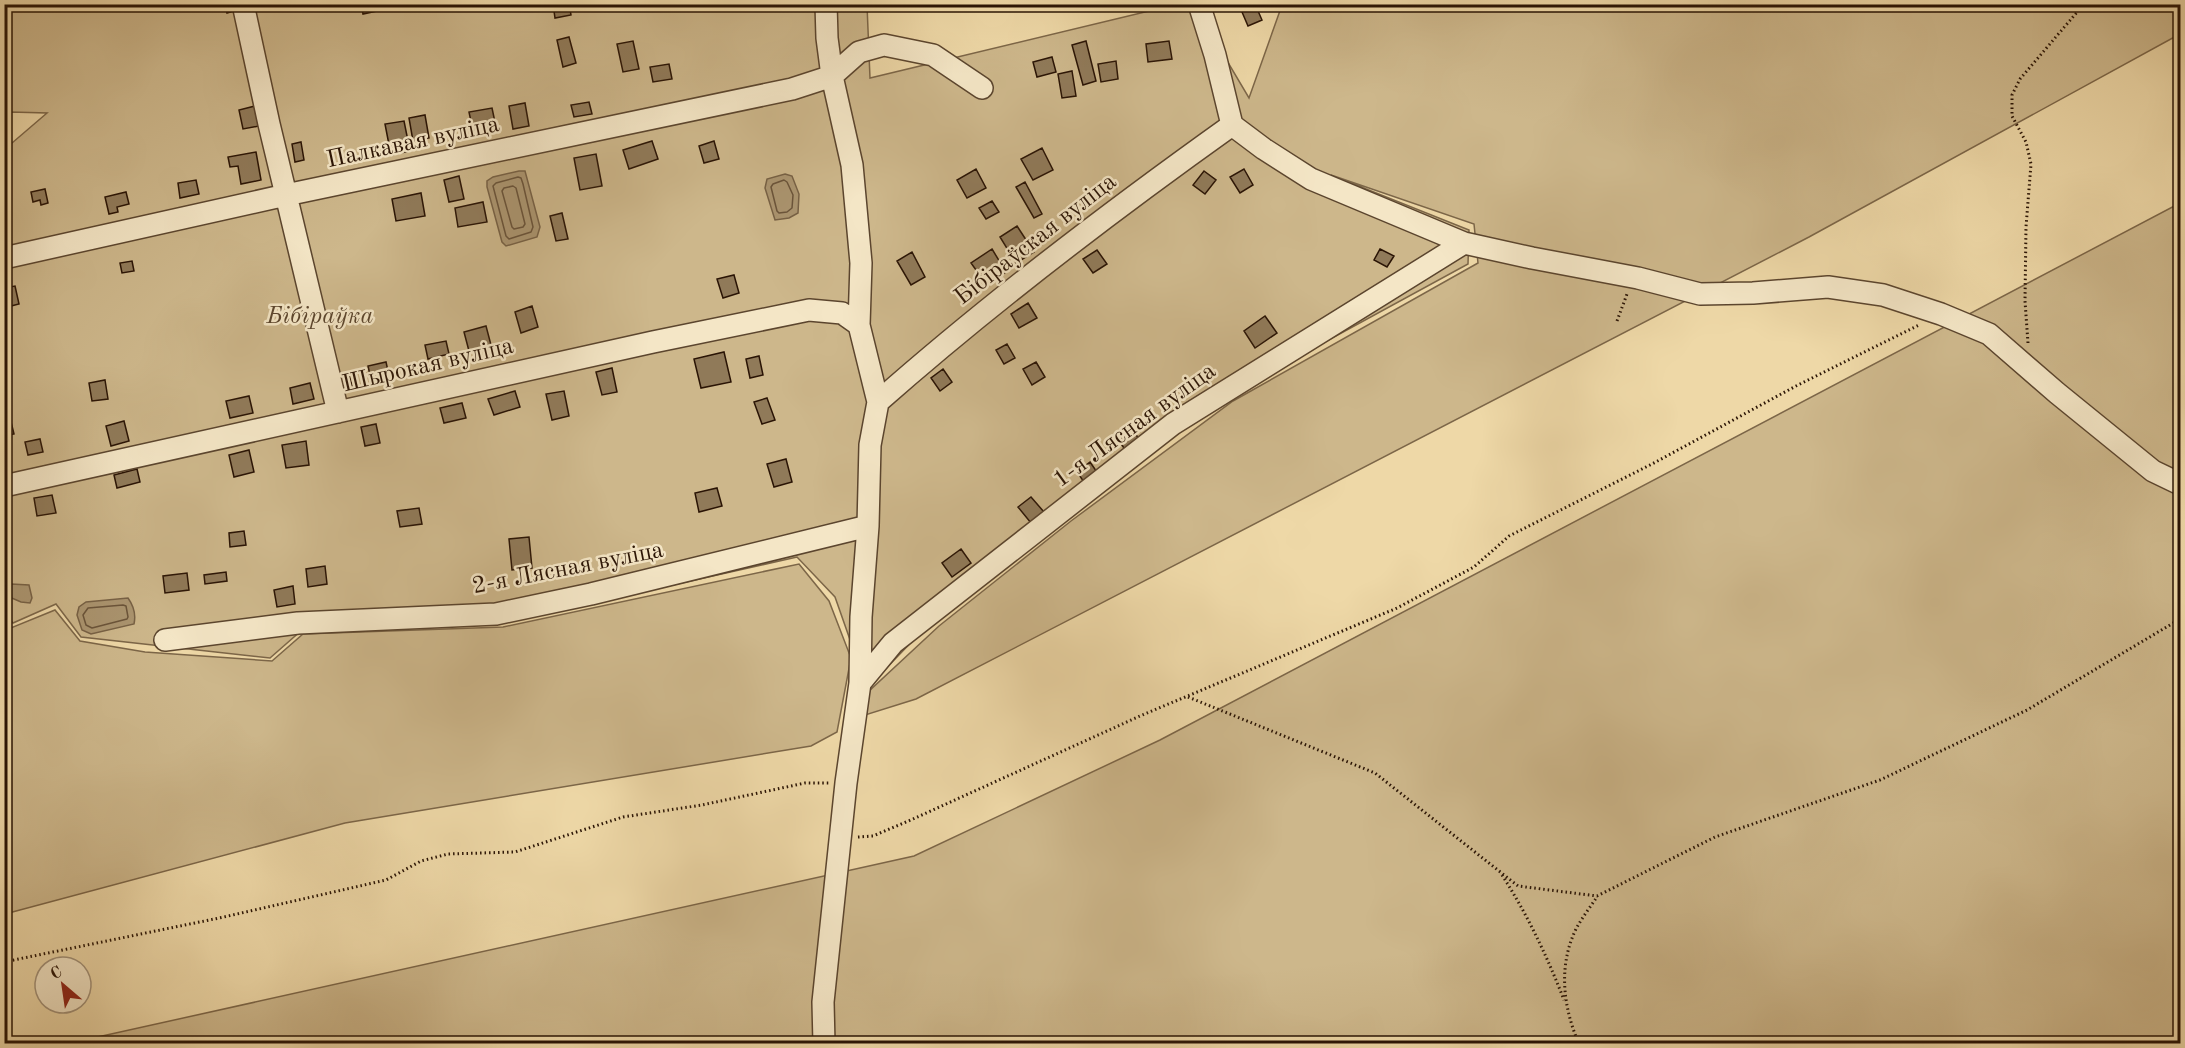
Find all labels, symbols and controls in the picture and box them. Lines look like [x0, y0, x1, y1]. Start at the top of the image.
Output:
street label: Палкавая вуліца [325, 113, 502, 173]
street label: Бібіраўская вуліца [951, 170, 1121, 310]
park label: Бібіраўка [266, 305, 373, 329]
street label: Шырокая вуліца [340, 335, 516, 397]
street label: 1-я Лясная вуліца [1049, 359, 1221, 493]
street label: 2-я Лясная вуліца [470, 539, 666, 599]
north arrow [33, 955, 93, 1015]
text: С [48, 964, 65, 983]

